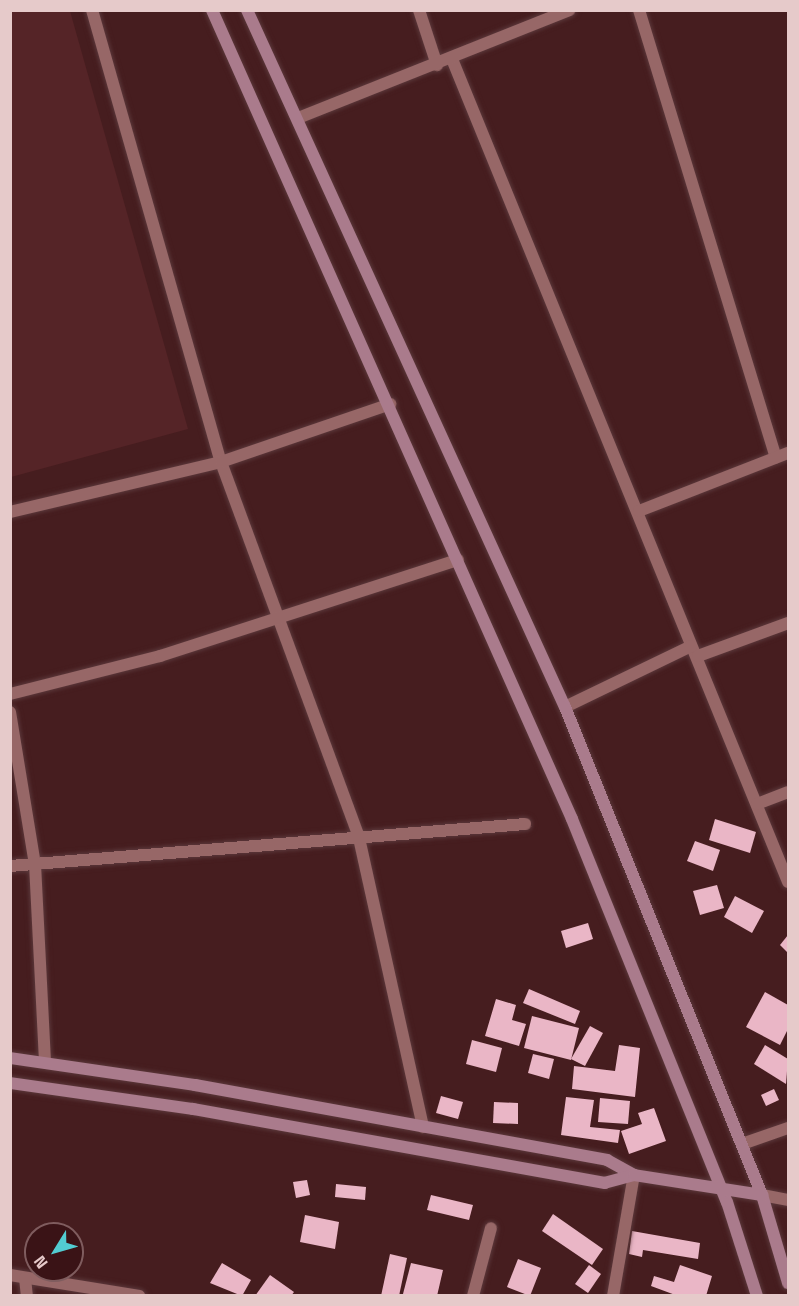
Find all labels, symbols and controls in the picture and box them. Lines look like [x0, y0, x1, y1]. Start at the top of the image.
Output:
north arrow [24, 1222, 84, 1282]
text: N [29, 1251, 52, 1273]

